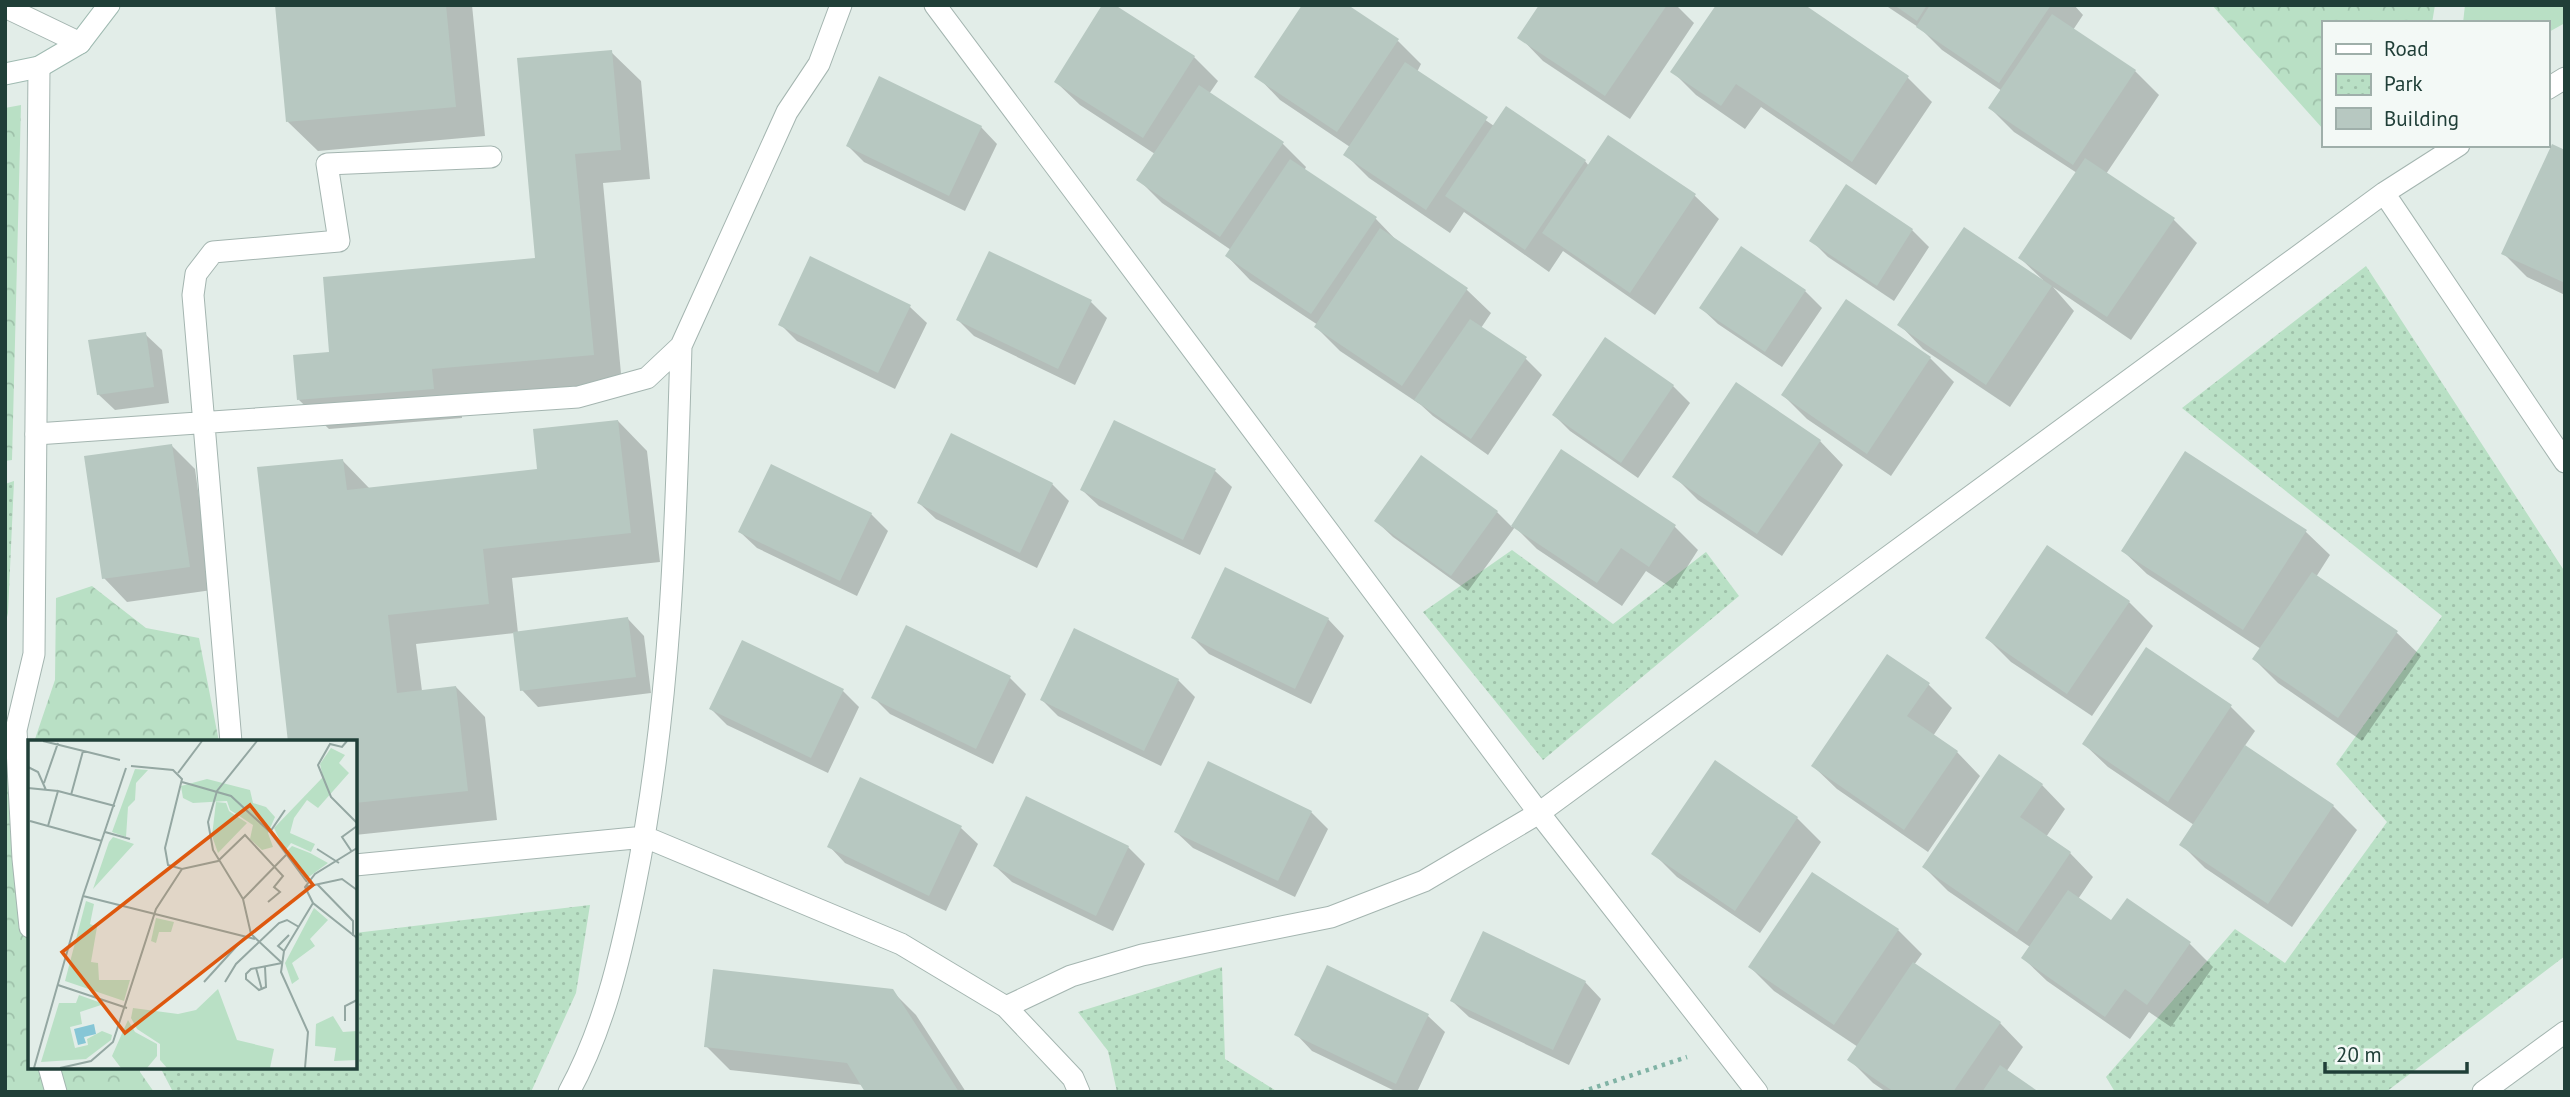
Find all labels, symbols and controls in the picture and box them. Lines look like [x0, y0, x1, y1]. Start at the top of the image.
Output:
legend [2322, 21, 2549, 147]
text: Road [2384, 35, 2428, 62]
text: Park [2384, 70, 2423, 97]
text: Building [2384, 105, 2459, 132]
inset map [28, 740, 357, 1069]
scale bar [2325, 1030, 2467, 1074]
text: 20 m [2336, 1041, 2382, 1068]

